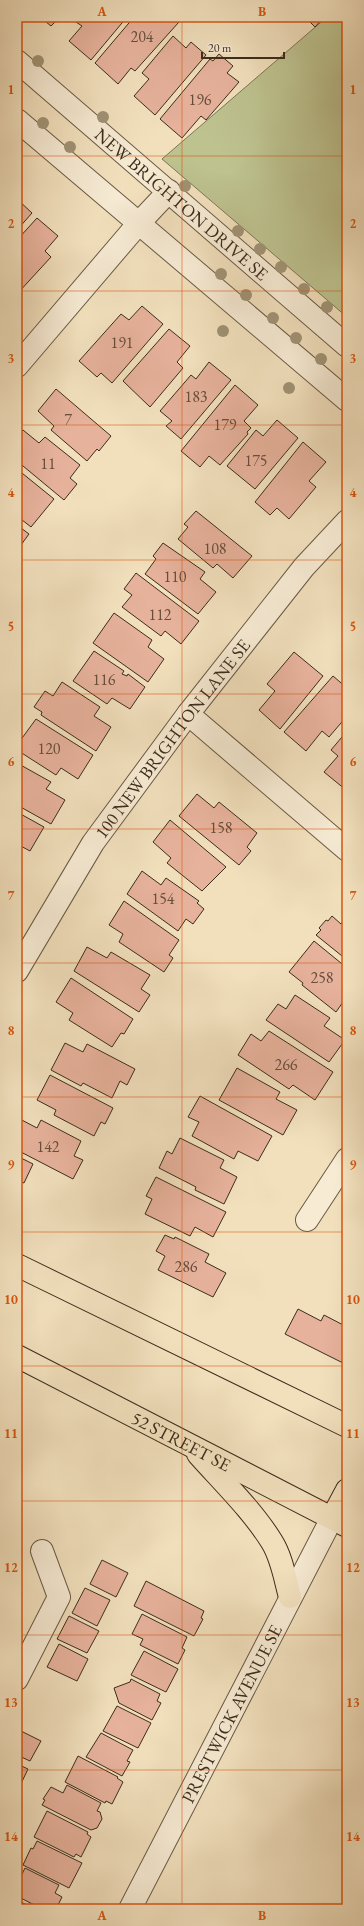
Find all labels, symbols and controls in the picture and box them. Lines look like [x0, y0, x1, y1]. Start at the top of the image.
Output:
text: A [96, 3, 107, 20]
text: B [258, 3, 266, 20]
house number: 204 [130, 26, 154, 47]
scale bar [202, 34, 284, 60]
text: 20 m [208, 40, 232, 56]
text: 1 [8, 81, 15, 98]
text: 1 [350, 81, 357, 98]
house number: 196 [188, 89, 212, 110]
street label: NEW BRIGHTON DRIVE SE [90, 122, 274, 285]
text: 2 [8, 215, 15, 232]
text: 2 [350, 215, 357, 232]
house number: 191 [110, 332, 134, 353]
text: 3 [8, 350, 15, 367]
text: 3 [350, 350, 357, 367]
house number: 183 [184, 386, 208, 407]
house number: 7 [64, 409, 72, 430]
house number: 179 [213, 414, 237, 435]
house number: 175 [244, 450, 268, 471]
house number: 11 [40, 453, 56, 474]
text: 4 [8, 484, 15, 501]
text: 4 [350, 484, 357, 501]
house number: 108 [203, 538, 227, 559]
house number: 110 [163, 566, 187, 587]
house number: 112 [148, 604, 172, 625]
text: 5 [8, 618, 14, 635]
text: 5 [350, 618, 356, 635]
street label: 100 NEW BRIGHTON LANE SE [89, 634, 255, 843]
house number: 116 [92, 669, 116, 690]
house number: 120 [37, 738, 61, 759]
text: 6 [8, 753, 15, 770]
text: 6 [350, 753, 357, 770]
house number: 158 [209, 817, 233, 838]
text: 7 [8, 887, 15, 904]
text: 7 [350, 887, 357, 904]
house number: 154 [151, 888, 175, 909]
house number: 258 [310, 967, 334, 988]
text: 8 [8, 1022, 15, 1039]
text: 8 [350, 1022, 357, 1039]
house number: 266 [274, 1054, 298, 1075]
house number: 142 [36, 1136, 60, 1157]
text: 9 [8, 1156, 15, 1173]
text: 9 [350, 1156, 357, 1173]
house number: 286 [174, 1256, 198, 1277]
text: 10 [4, 1291, 18, 1308]
text: 10 [346, 1291, 360, 1308]
street label: 52 STREET SE [128, 1406, 235, 1476]
text: 11 [4, 1425, 18, 1442]
text: 11 [346, 1425, 360, 1442]
text: 12 [4, 1559, 18, 1576]
text: 12 [346, 1559, 360, 1576]
street label: PRESTWICK AVENUE SE [175, 1621, 287, 1807]
text: 13 [4, 1694, 18, 1711]
text: 13 [346, 1694, 360, 1711]
text: 14 [4, 1828, 18, 1845]
text: 14 [346, 1828, 360, 1845]
text: A [96, 1907, 107, 1924]
text: B [258, 1907, 266, 1924]

